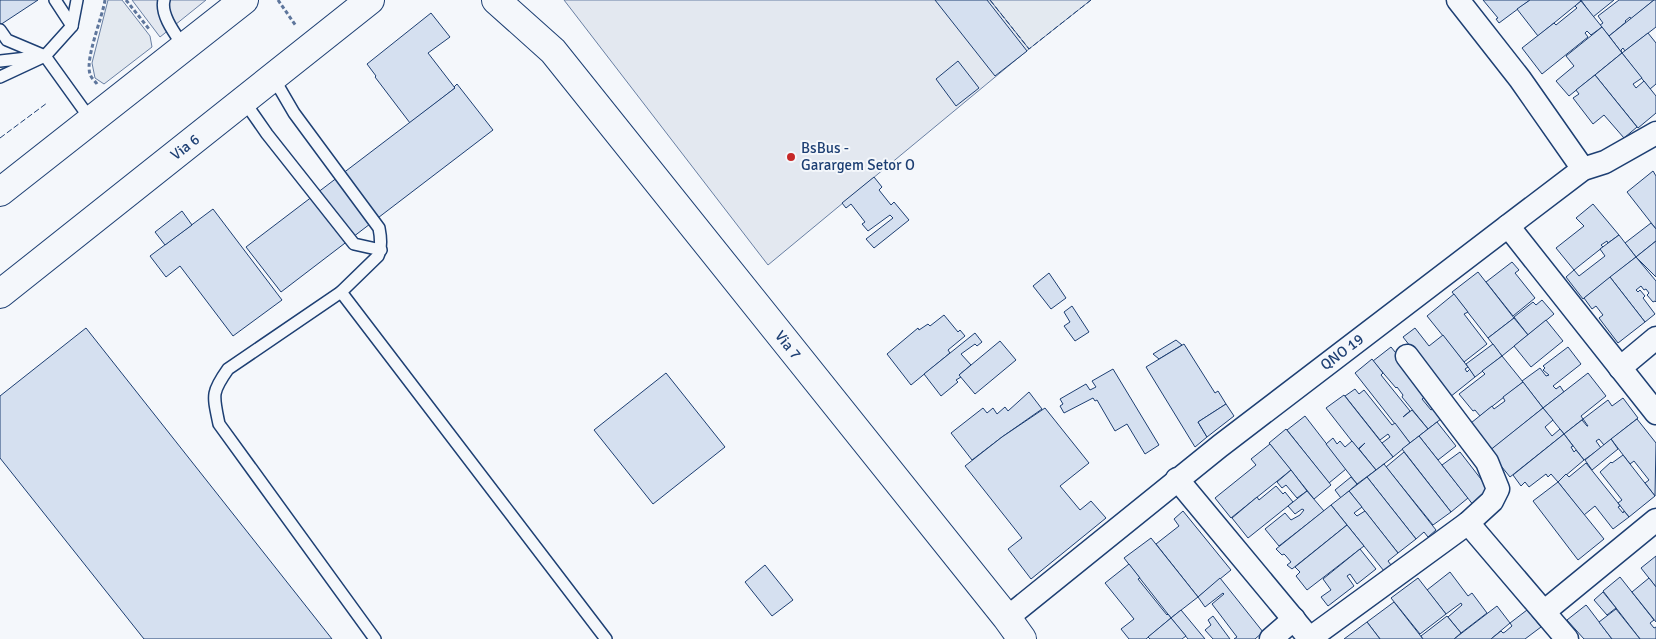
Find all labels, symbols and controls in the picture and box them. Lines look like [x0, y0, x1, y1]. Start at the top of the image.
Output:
street label: Via 6 [167, 130, 203, 164]
place label: BsBus - Garargem Setor O [801, 139, 915, 174]
marker: BsBus - Garargem Setor O [785, 151, 797, 163]
street label: Via 7 [771, 327, 805, 363]
street label: QNO 19 [1317, 330, 1367, 374]

